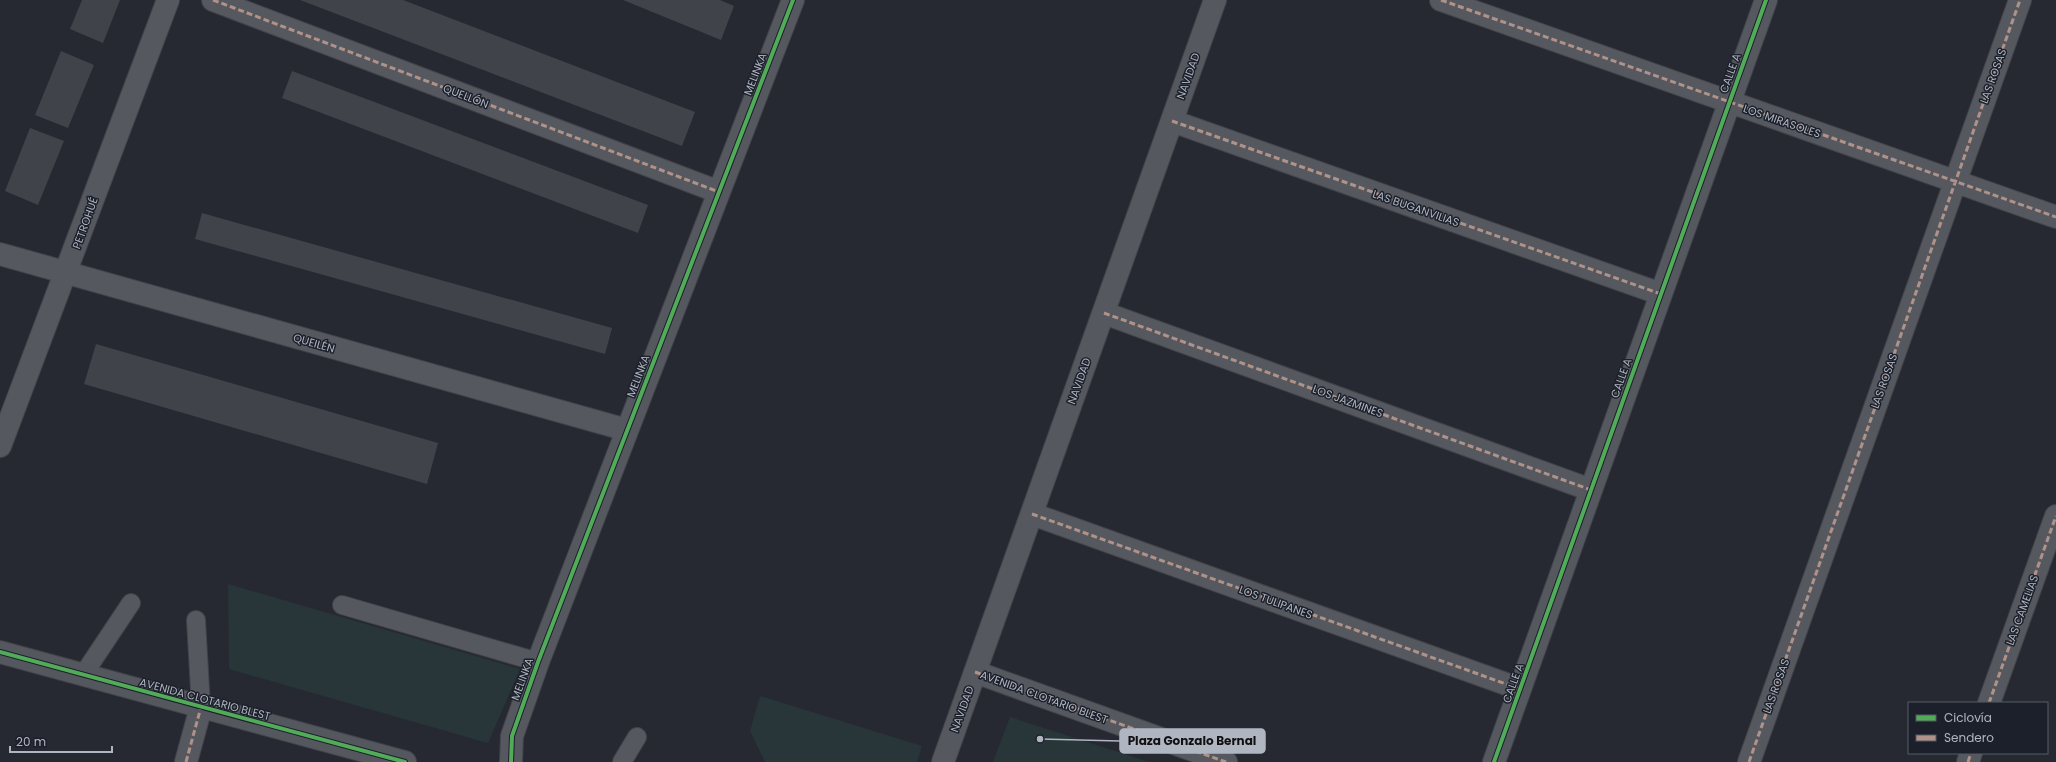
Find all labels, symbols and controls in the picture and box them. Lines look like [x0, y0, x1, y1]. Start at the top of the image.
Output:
street label: LAS ROSAS [1976, 46, 2010, 106]
street label: MELINKA [740, 50, 771, 98]
street label: NAVIDAD [1172, 50, 1204, 101]
street label: CALLE A [1715, 50, 1745, 95]
street label: QUELLÓN [441, 80, 491, 112]
street label: LOS MIRASOLES [1741, 100, 1823, 142]
street label: LAS BUGANVILIAS [1370, 186, 1462, 230]
street label: PETROHUÉ [68, 195, 102, 251]
street label: QUEILÉN [291, 329, 337, 357]
street label: LAS ROSAS [1867, 351, 1901, 411]
street label: MELINKA [623, 352, 654, 400]
street label: NAVIDAD [1063, 355, 1095, 406]
street label: CALLE A [1606, 355, 1636, 400]
street label: LOS JAZMINES [1310, 381, 1386, 421]
street label: LAS CAMELIAS [2002, 573, 2042, 647]
street label: LOS TULIPANES [1237, 581, 1315, 623]
street label: MELINKA [507, 655, 537, 703]
street label: LAS ROSAS [1759, 656, 1793, 716]
street label: CALLE A [1498, 660, 1528, 705]
street label: AVENIDA CLOTARIO BLEST [978, 666, 1110, 728]
street label: AVENIDA CLOTARIO BLEST [138, 674, 272, 724]
street label: NAVIDAD [946, 683, 978, 734]
legend [1908, 702, 2048, 754]
text: Ciclovía [1944, 709, 1992, 726]
scale bar [10, 728, 112, 754]
callout: Plaza Gonzalo Bernal [1120, 729, 1265, 753]
text: Sendero [1944, 729, 1994, 746]
text: Plaza Gonzalo Bernal [1128, 732, 1256, 749]
text: 20 m [16, 733, 46, 750]

